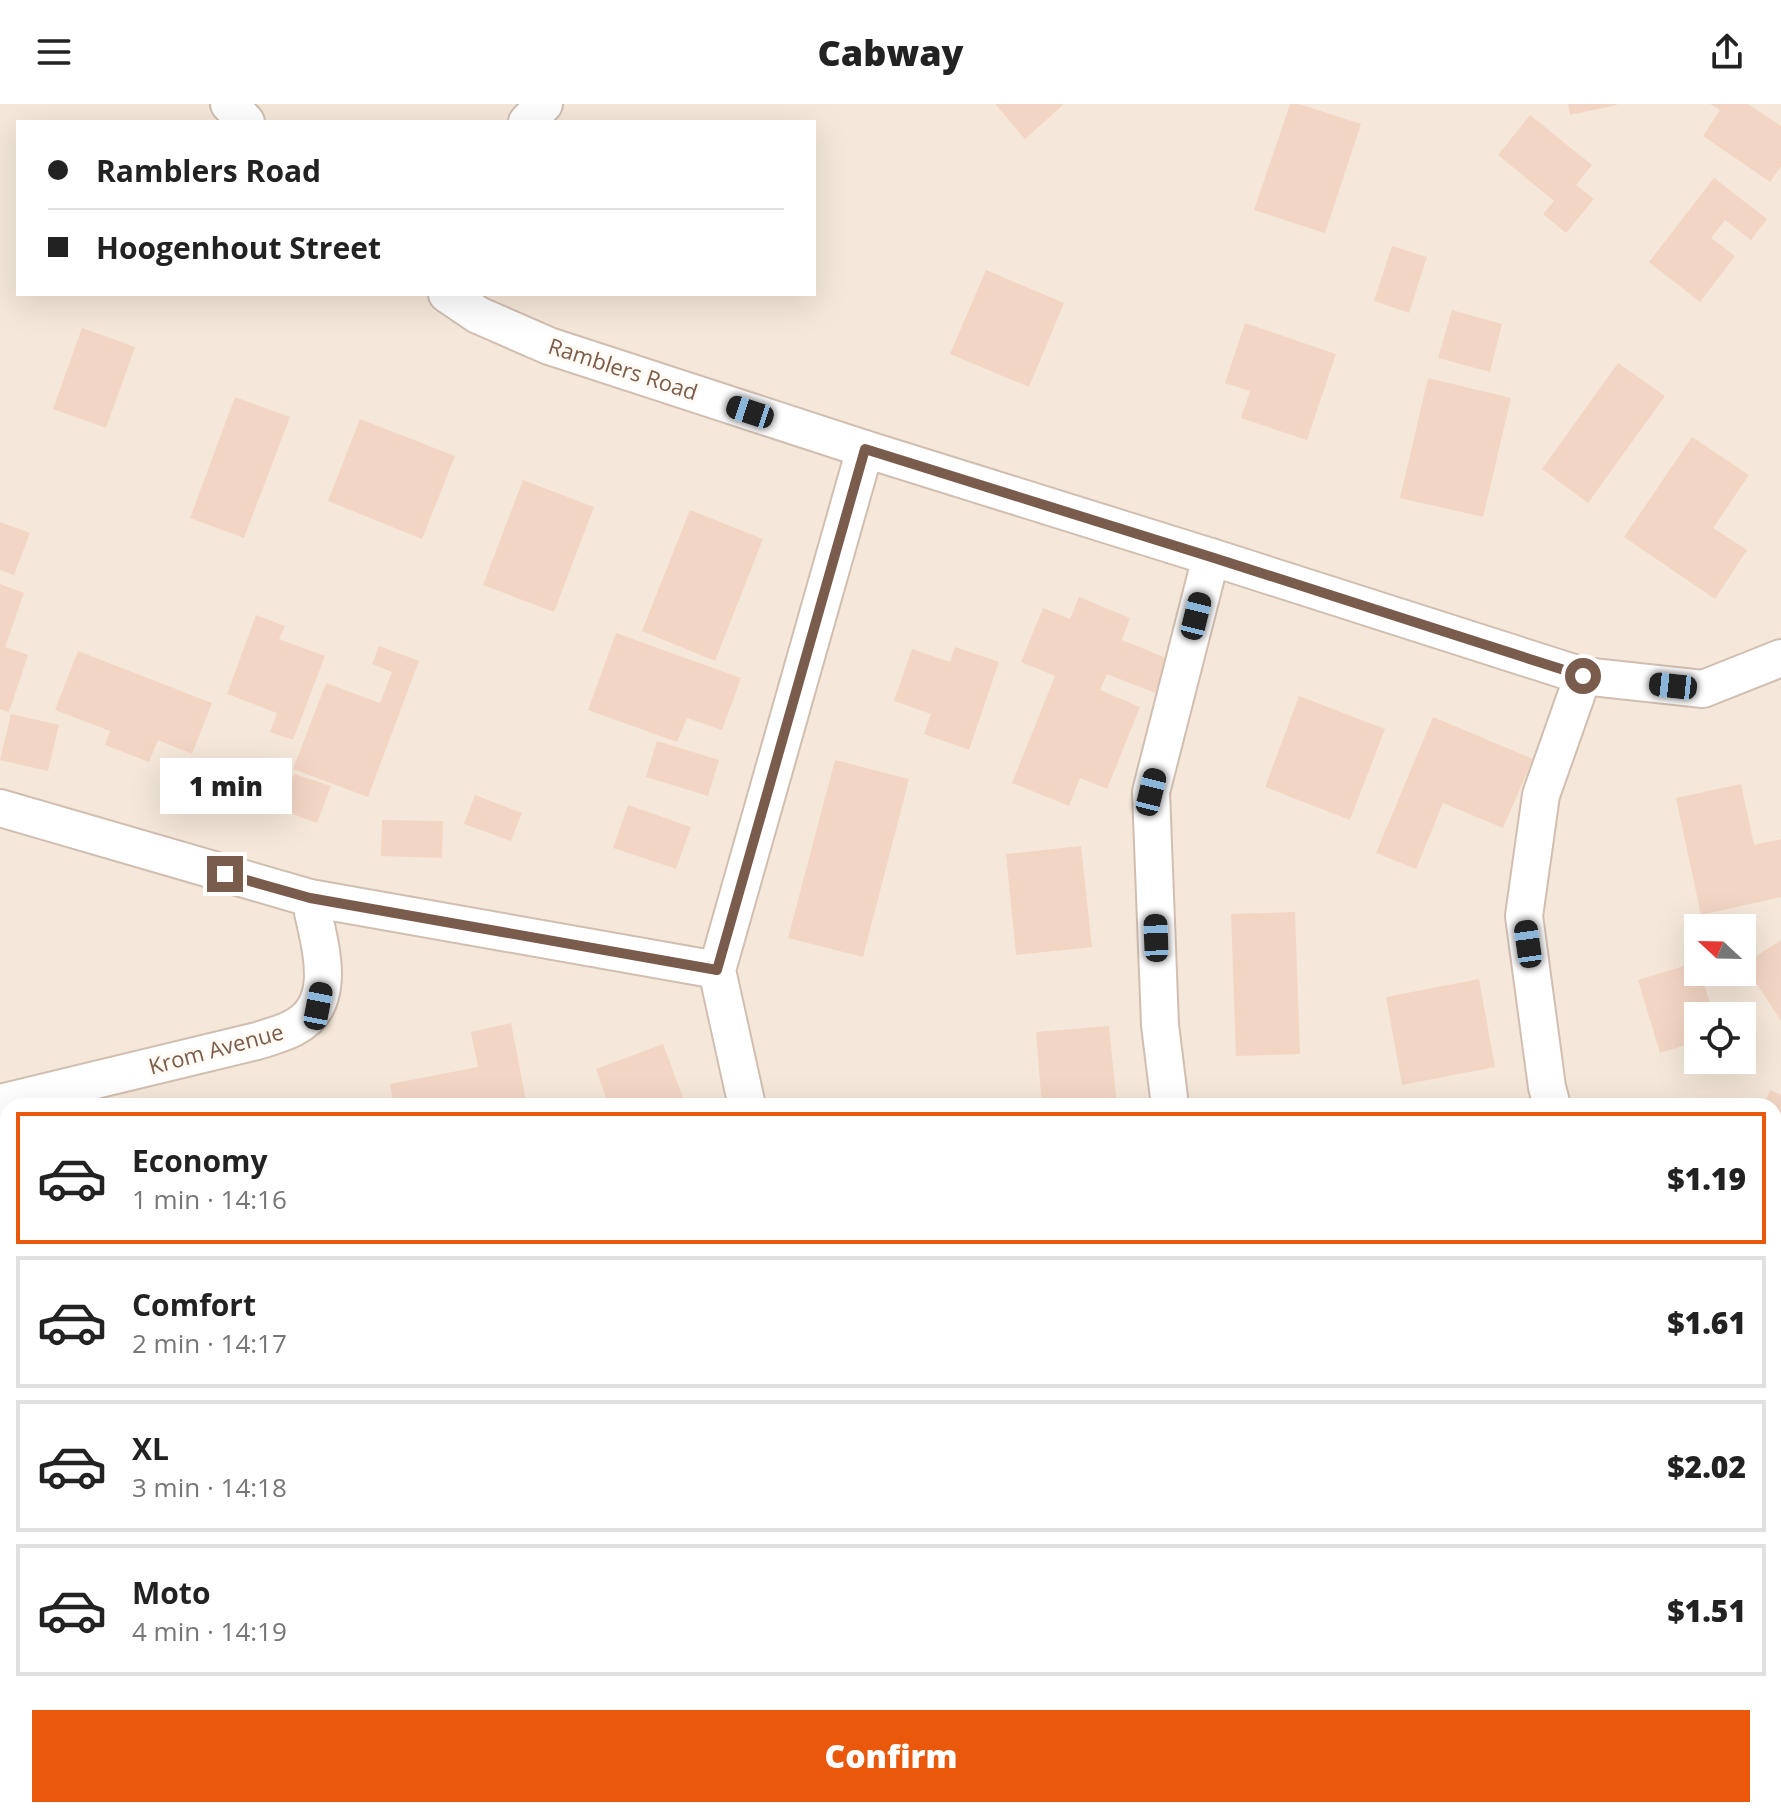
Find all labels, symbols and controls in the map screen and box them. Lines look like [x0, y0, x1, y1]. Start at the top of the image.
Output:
text: Cabway [817, 28, 964, 77]
icon: menu [32, 30, 76, 74]
icon: share [1705, 30, 1749, 74]
text: Ramblers Road [96, 150, 321, 191]
text: Hoogenhout Street [96, 227, 381, 268]
street label: Ramblers Road [545, 330, 702, 406]
car [723, 393, 777, 431]
car [1179, 590, 1213, 642]
route start [1565, 658, 1601, 694]
car [1648, 672, 1698, 700]
callout: 1 min [159, 758, 291, 814]
car [1134, 766, 1168, 818]
text: 1 min [189, 768, 263, 804]
route end [207, 856, 243, 892]
car [1143, 914, 1169, 962]
north arrow [1684, 914, 1756, 986]
map controls [1684, 914, 1756, 1074]
car [1513, 919, 1543, 969]
car [302, 980, 334, 1032]
button: locate [1684, 1002, 1756, 1074]
street label: Krom Avenue [145, 1016, 286, 1080]
text: Economy [132, 1140, 268, 1181]
icon: car [36, 1142, 108, 1214]
text: $1.19 [1667, 1158, 1746, 1199]
text: 1 min · 14:16 [132, 1181, 287, 1217]
text: Comfort [132, 1284, 256, 1325]
icon: car [36, 1286, 108, 1358]
text: $1.61 [1667, 1302, 1746, 1343]
text: 2 min · 14:17 [132, 1325, 287, 1361]
text: XL [132, 1428, 169, 1469]
icon: car [36, 1430, 108, 1502]
text: $2.02 [1667, 1446, 1746, 1487]
text: 3 min · 14:18 [132, 1469, 287, 1505]
text: Moto [132, 1572, 210, 1613]
icon: car [36, 1574, 108, 1646]
text: $1.51 [1667, 1590, 1746, 1631]
text: 4 min · 14:19 [132, 1613, 287, 1649]
button: Confirm [32, 1710, 1750, 1802]

